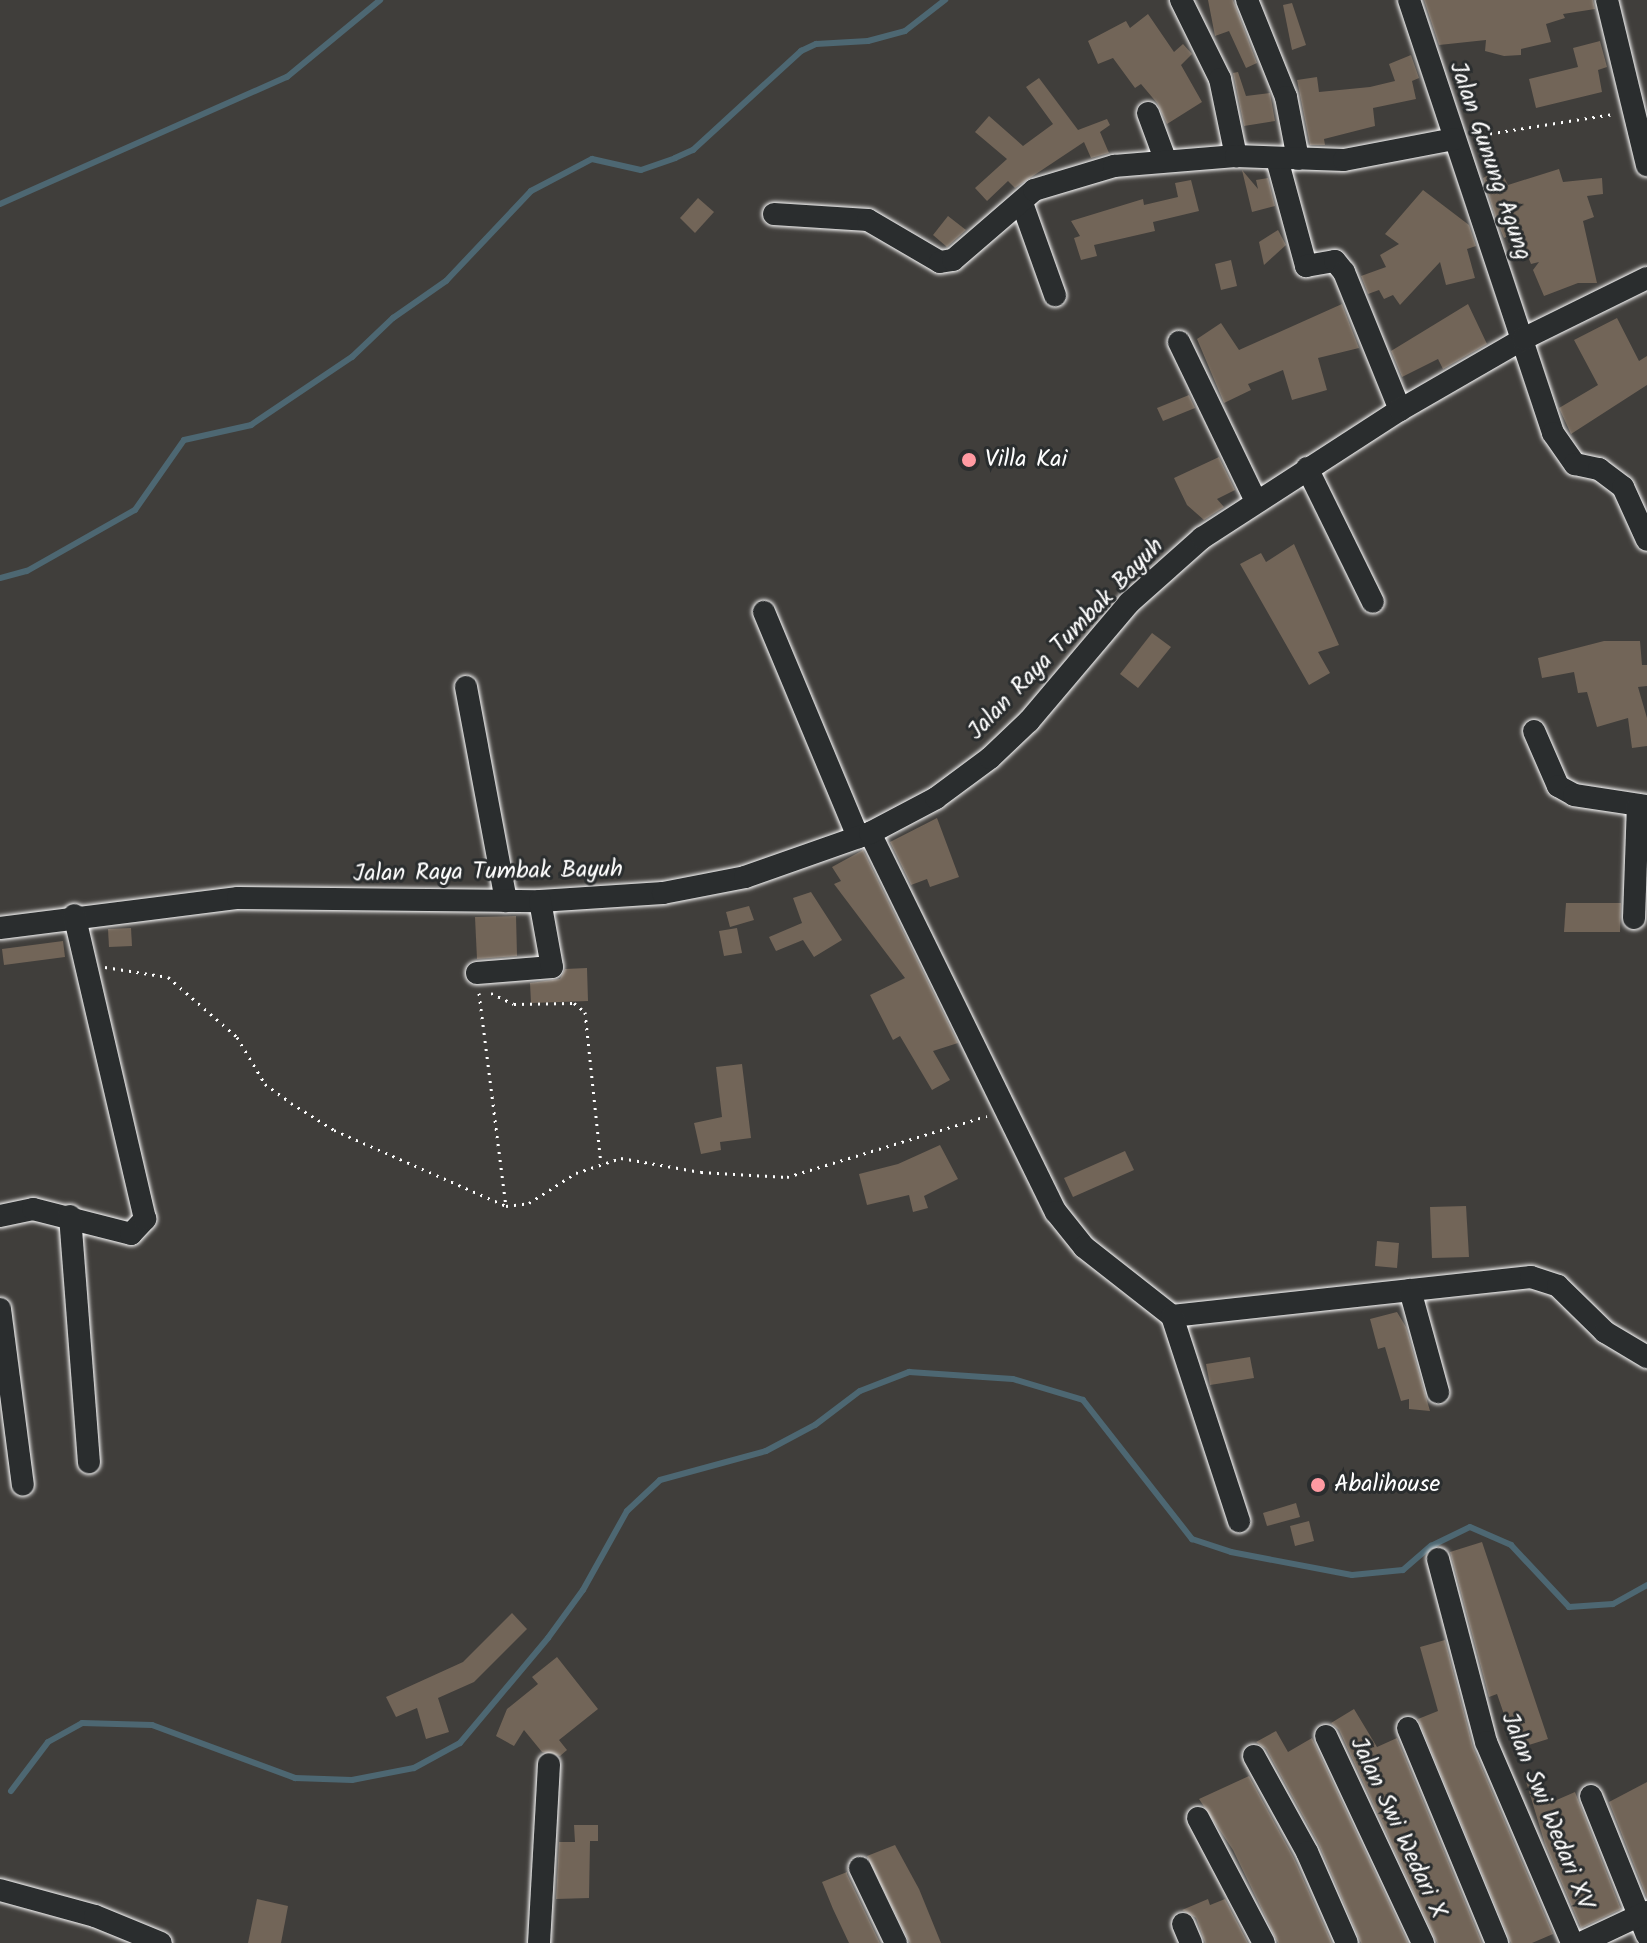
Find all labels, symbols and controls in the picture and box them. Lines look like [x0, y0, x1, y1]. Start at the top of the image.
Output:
street label: Jalan Gunung Agung [1443, 58, 1537, 264]
place label: Villa Kai [985, 446, 1067, 474]
marker: Villa Kai [960, 451, 978, 469]
street label: Jalan Raya Tumbak Bayuh [962, 532, 1170, 746]
street label: Jalan Raya Tumbak Bayuh [353, 855, 623, 889]
place label: Abalihouse [1334, 1471, 1440, 1499]
marker: Abalihouse [1309, 1476, 1327, 1494]
street label: Jalan Swi Wedari XV [1494, 1708, 1600, 1914]
street label: Jalan Swi Wedari X [1343, 1732, 1453, 1924]

